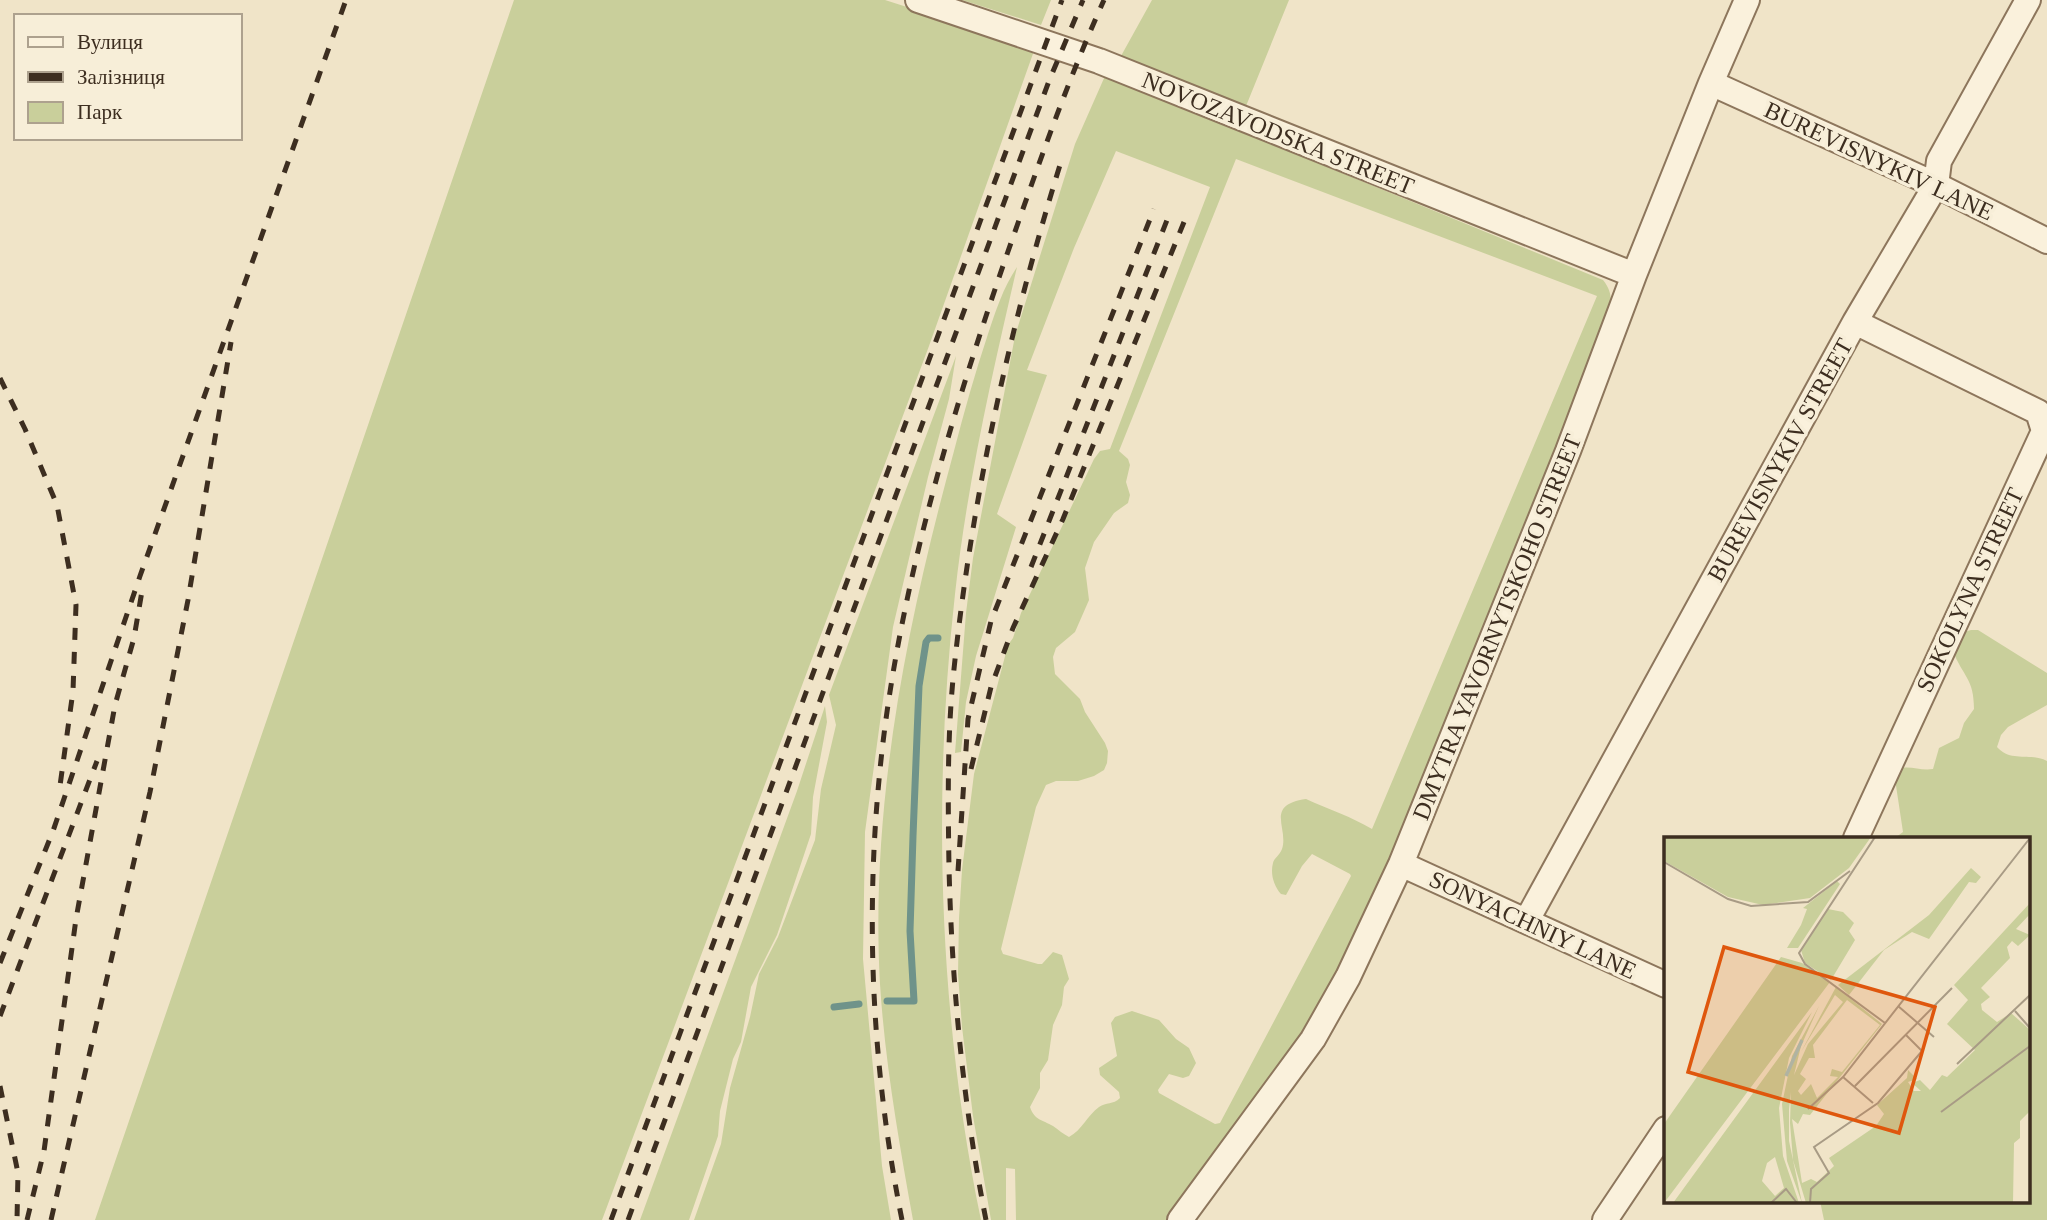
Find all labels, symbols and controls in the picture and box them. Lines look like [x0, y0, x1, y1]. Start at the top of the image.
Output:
legend [14, 14, 242, 140]
text: Вулиця [77, 30, 143, 54]
text: Залізниця [77, 65, 165, 89]
street label: NOVOZAVODSKA STREET [1138, 66, 1418, 200]
street label: BUREVISNYKIV LANE [1760, 96, 1998, 226]
text: Парк [77, 100, 123, 124]
street label: BUREVISNYKIV STREET [1702, 334, 1858, 586]
street label: DMYTRA YAVORNYTSKOHO STREET [1408, 430, 1587, 824]
street label: SOKOLYNA STREET [1911, 483, 2029, 696]
inset map [1664, 837, 2030, 1202]
street label: SONYACHNIY LANE [1425, 866, 1641, 984]

